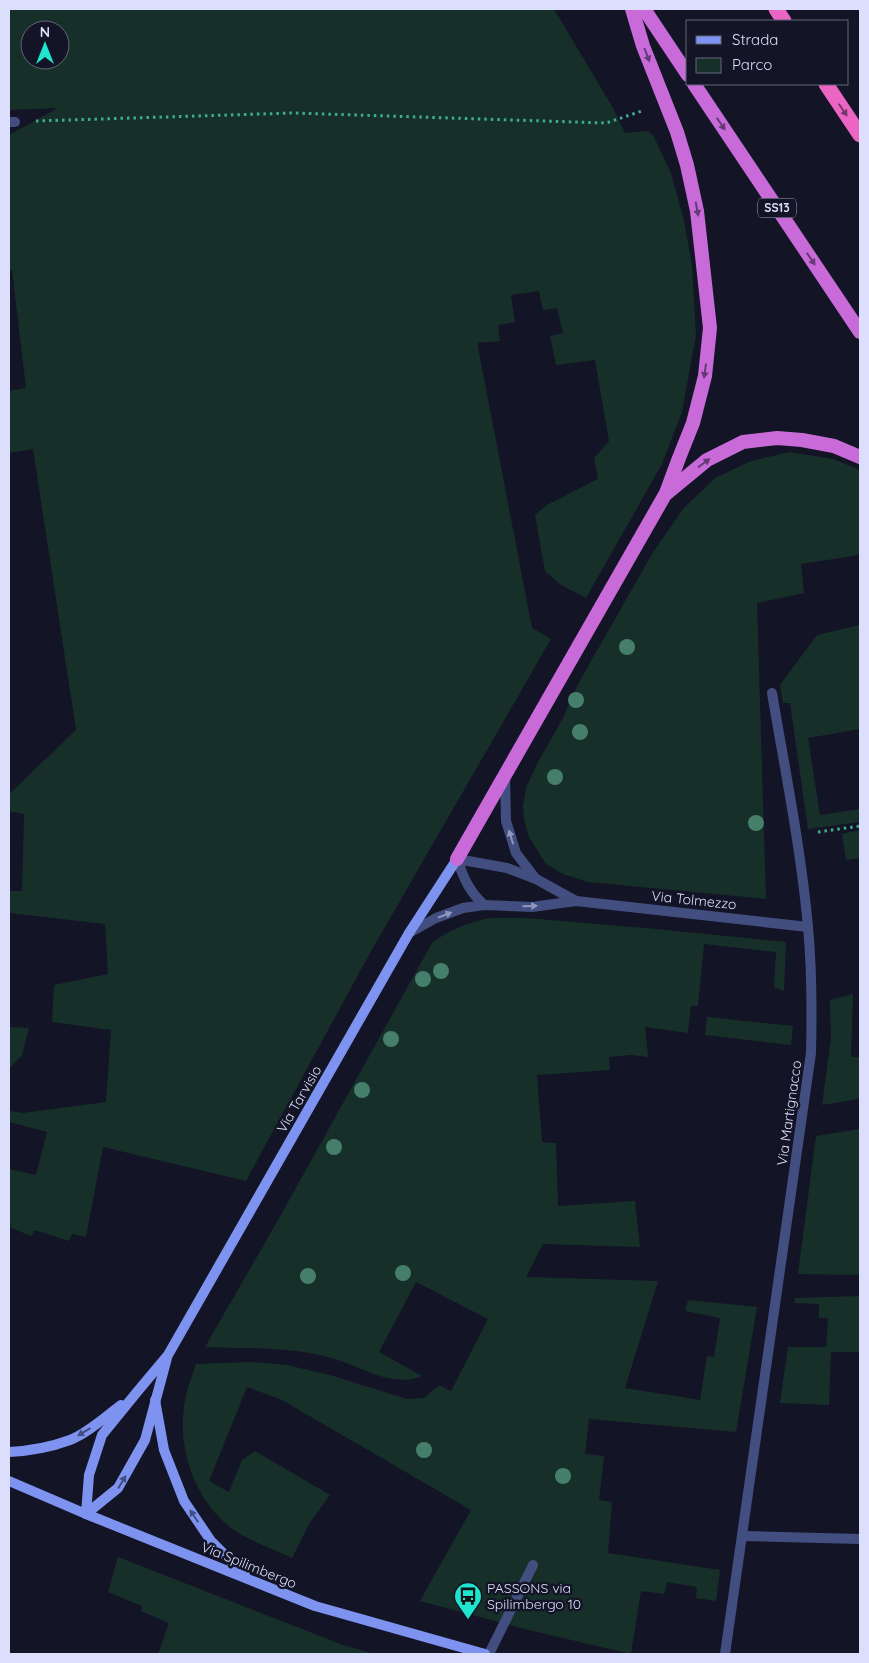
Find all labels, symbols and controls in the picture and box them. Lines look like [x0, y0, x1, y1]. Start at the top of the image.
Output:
north arrow [20, 20, 70, 70]
legend [686, 20, 849, 85]
text: N [40, 23, 50, 41]
text: Strada [732, 30, 778, 49]
one-way arrow [643, 48, 651, 62]
text: Parco [732, 55, 772, 74]
one-way arrow [838, 103, 848, 116]
one-way arrow [716, 118, 726, 131]
road number: SS13 [758, 198, 796, 218]
one-way arrow [693, 202, 701, 218]
one-way arrow [806, 253, 816, 266]
one-way arrow [701, 363, 709, 379]
one-way arrow [697, 458, 711, 468]
one-way arrow [507, 830, 515, 845]
street label: Via Tolmezzo [651, 887, 737, 913]
one-way arrow [522, 902, 538, 910]
one-way arrow [438, 911, 453, 919]
street label: Via Martignacco [773, 1059, 805, 1167]
street label: Via Tarvisio [273, 1062, 325, 1136]
one-way arrow [78, 1427, 91, 1436]
one-way arrow [117, 1475, 126, 1488]
one-way arrow [189, 1509, 199, 1523]
street label: Via Spilimbergo [199, 1538, 299, 1592]
place label: PASSONS via Spilimbergo 10 [487, 1579, 581, 1613]
bus stop icon: PASSONS via Spilimbergo 10 [453, 1581, 483, 1620]

